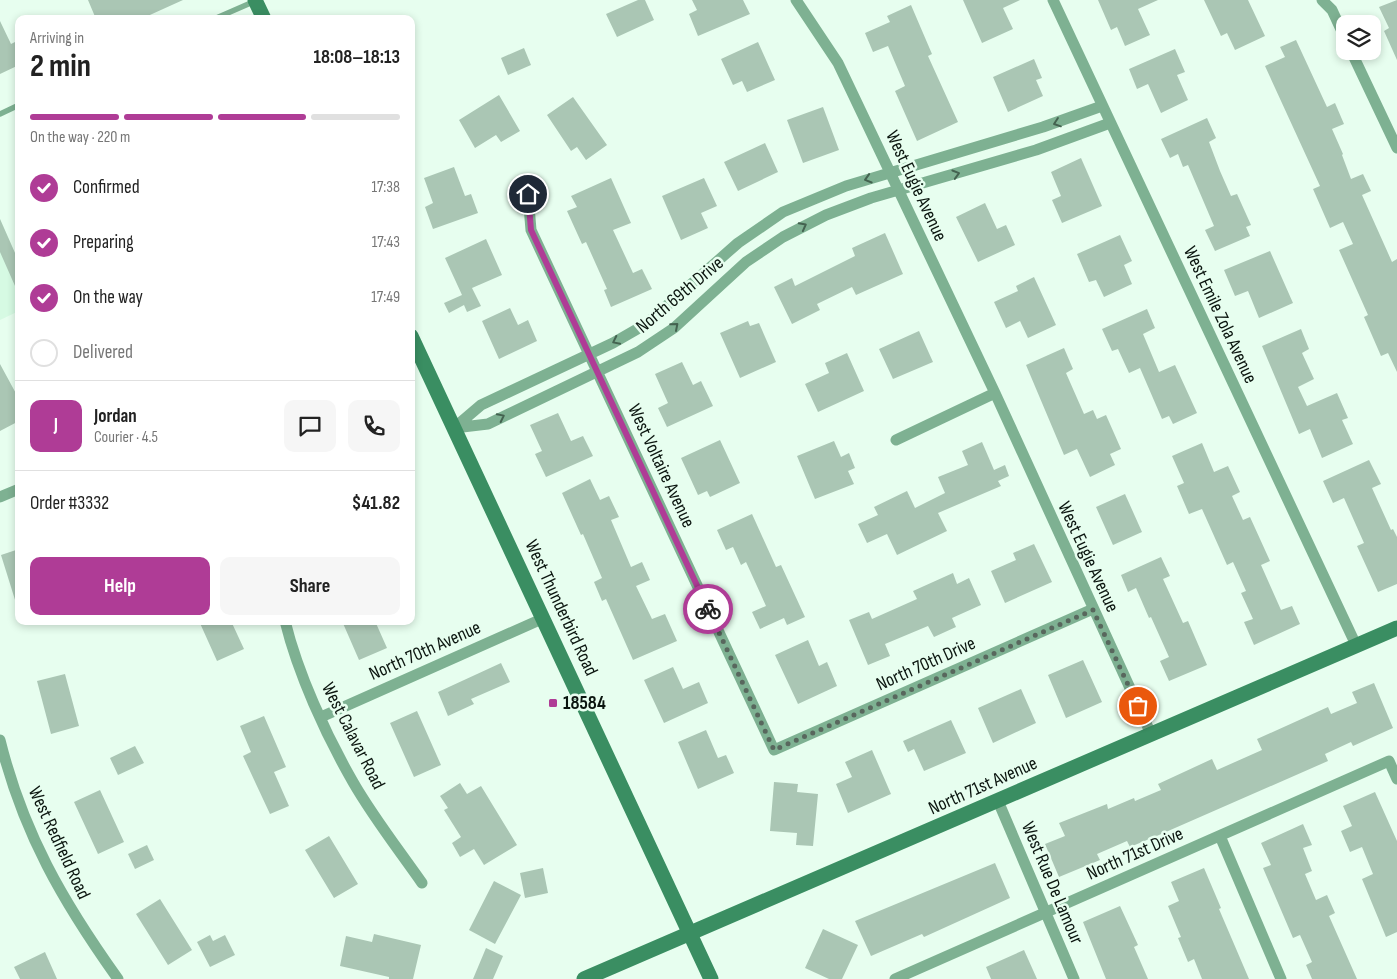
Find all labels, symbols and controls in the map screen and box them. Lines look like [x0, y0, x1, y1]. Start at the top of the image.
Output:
map controls [1336, 15, 1381, 60]
button: layers [1336, 15, 1381, 60]
text: Arriving in [30, 29, 84, 48]
text: 18:08–18:13 [314, 46, 400, 69]
text: 2 min [30, 47, 91, 86]
one-way arrow [1053, 117, 1061, 127]
street label: West Eugie Avenue [880, 127, 952, 245]
text: On the way · 220 m [30, 128, 130, 147]
one-way arrow [952, 169, 960, 179]
pin [507, 173, 549, 215]
icon: check [30, 174, 58, 202]
one-way arrow [864, 174, 872, 184]
text: Confirmed [73, 176, 140, 199]
text: 17:38 [371, 178, 400, 197]
icon: home [514, 180, 542, 208]
one-way arrow [798, 222, 807, 232]
icon: check [30, 229, 58, 257]
text: Preparing [73, 231, 134, 254]
text: 17:43 [372, 233, 400, 252]
street label: West Emile Zola Avenue [1178, 243, 1262, 387]
street label: North 69th Drive [632, 252, 728, 338]
icon: check [30, 284, 58, 312]
text: On the way [73, 286, 143, 309]
text: 17:49 [371, 288, 400, 307]
one-way arrow [670, 323, 679, 332]
one-way arrow [612, 335, 621, 345]
text: Delivered [73, 341, 133, 364]
button: chat [284, 400, 336, 452]
button: phone [348, 400, 400, 452]
street label: West Voltaire Avenue [622, 401, 700, 531]
text: Jordan [94, 405, 137, 428]
one-way arrow [496, 413, 505, 424]
text: J [54, 414, 58, 437]
text: Courier · 4.5 [94, 428, 158, 447]
text: Order #3332 [30, 492, 109, 515]
text: $41.82 [352, 492, 400, 515]
street label: West Eugie Avenue [1052, 498, 1124, 616]
street label: West Thunderbird Road [519, 536, 603, 680]
button: Help [30, 557, 210, 615]
button: Share [220, 557, 400, 615]
courier [683, 584, 733, 634]
icon: bike [694, 595, 722, 623]
street label: North 70th Avenue [366, 616, 484, 686]
street label: North 70th Drive [873, 632, 979, 696]
street label: West Calavar Road [316, 679, 390, 793]
pin [1117, 685, 1159, 727]
place label: 18584 [563, 692, 606, 715]
icon: bag [1124, 692, 1152, 720]
marker: 18584 [547, 697, 559, 709]
street label: North 71st Avenue [925, 752, 1041, 820]
street label: West Redfield Road [23, 783, 95, 903]
street label: West Rue De Lamour [1016, 818, 1088, 948]
street label: North 71st Drive [1083, 822, 1187, 886]

